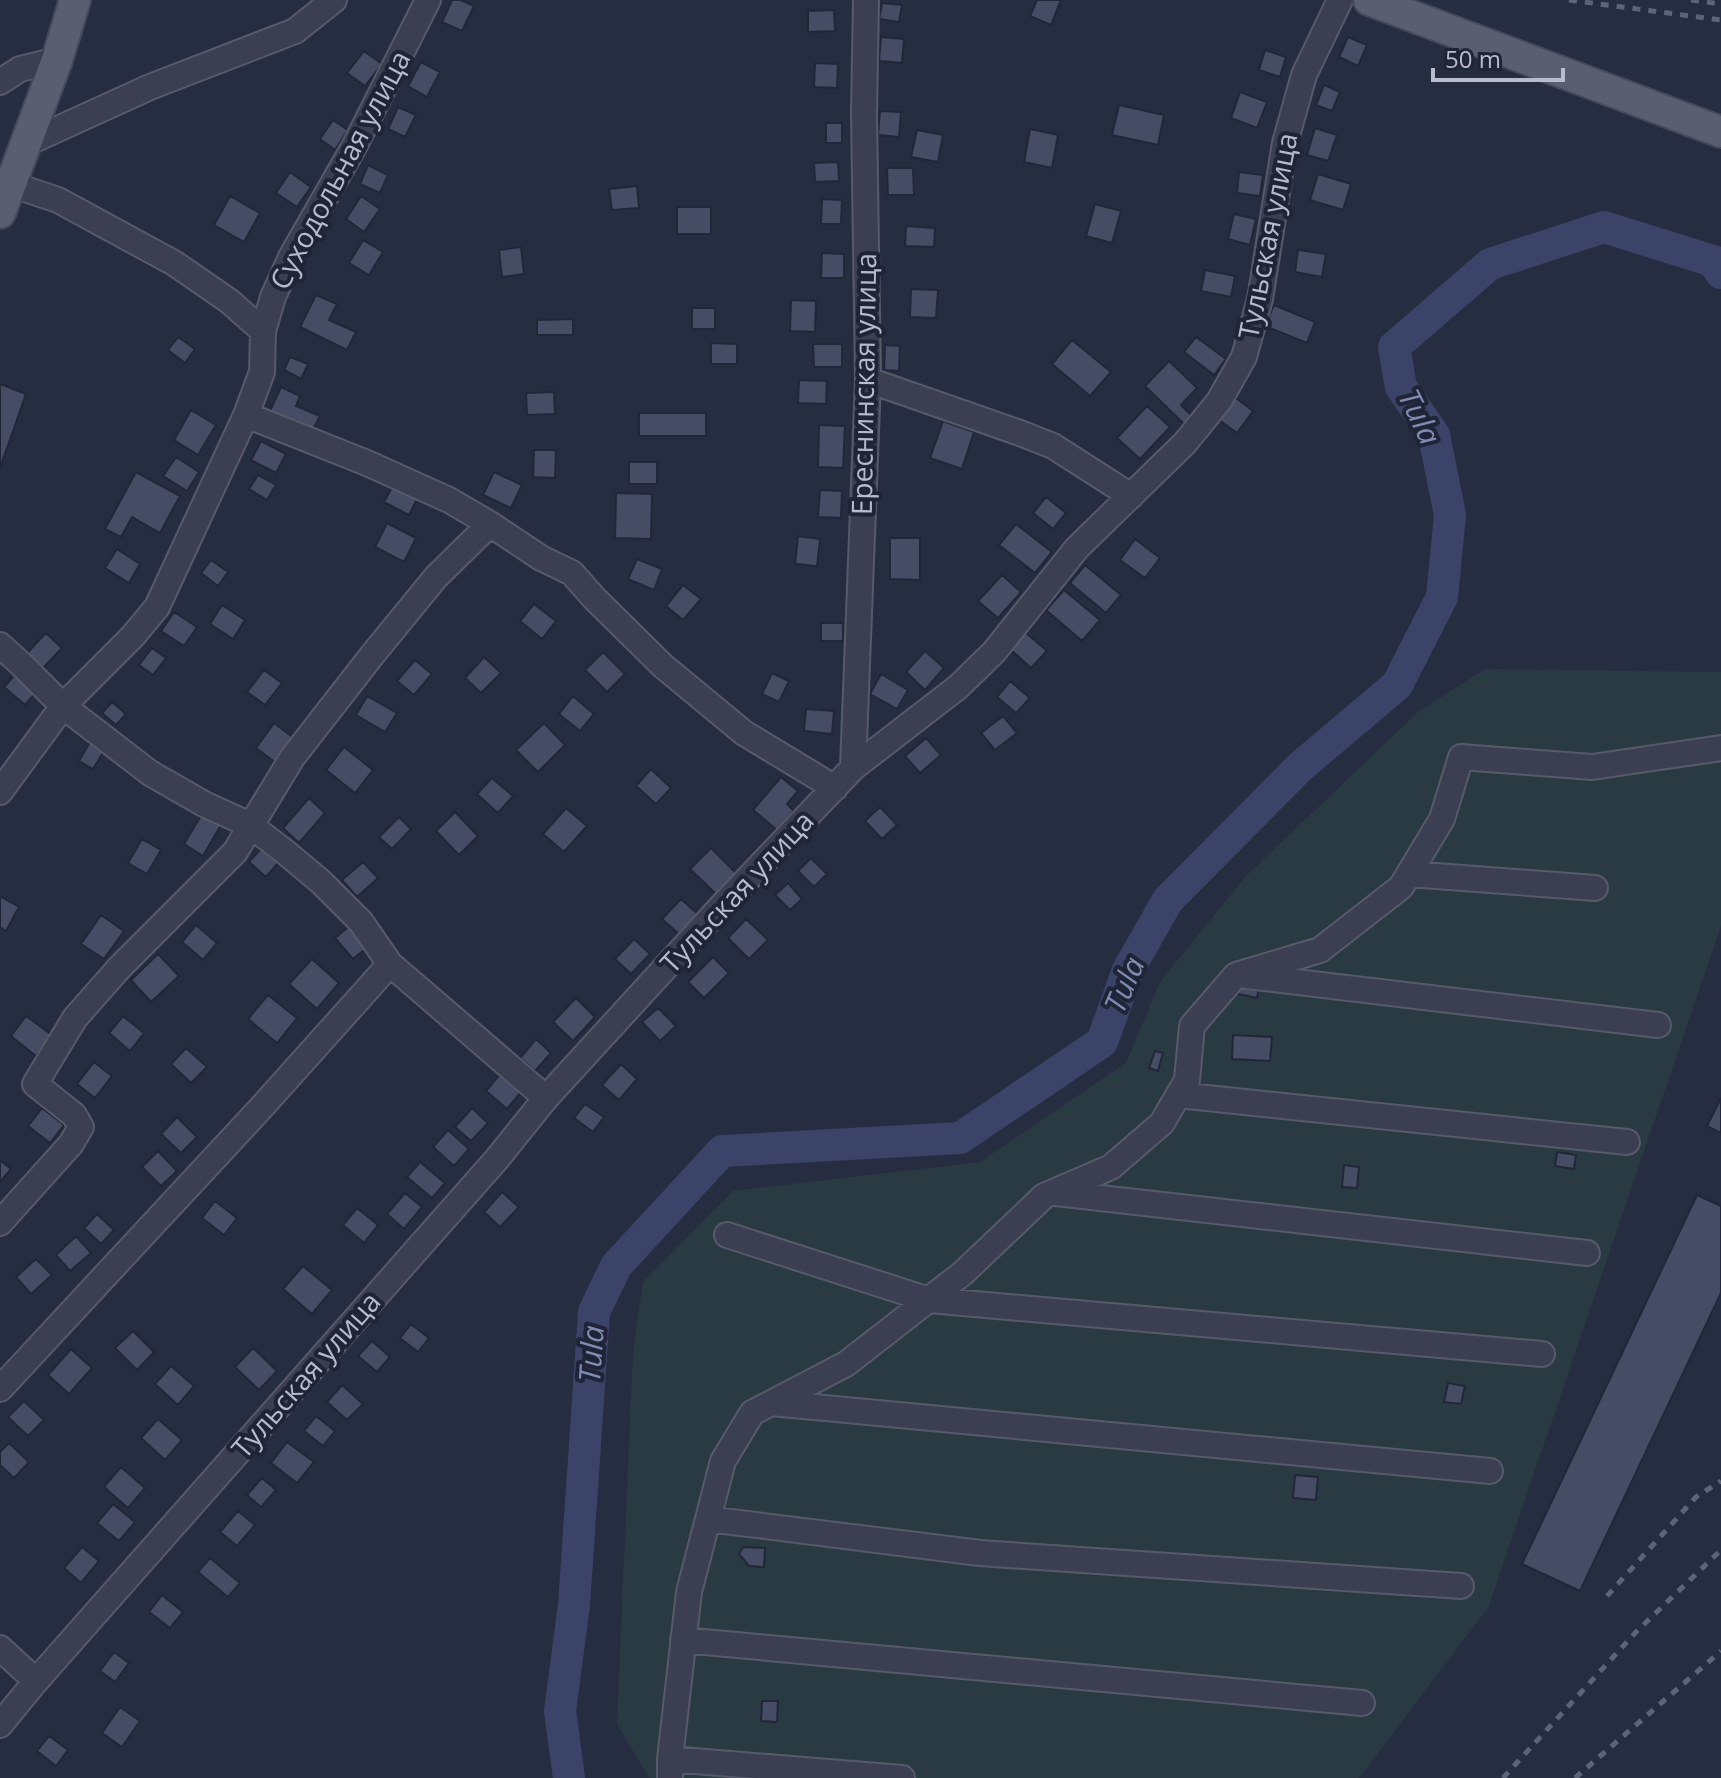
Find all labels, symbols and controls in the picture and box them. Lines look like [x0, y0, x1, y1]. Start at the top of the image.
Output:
scale bar [1433, 32, 1563, 82]
text: 50 m [1445, 42, 1501, 75]
street label: Суходольная улица [260, 43, 418, 296]
street label: Тульская улица [1228, 130, 1306, 342]
street label: Ереснинская улица [842, 253, 884, 515]
water label: Tula [1389, 382, 1451, 451]
street label: Тульская улица [651, 802, 821, 981]
water label: Tula [1094, 950, 1154, 1019]
street label: Тульская улица [222, 1283, 388, 1466]
water label: Tula [568, 1324, 613, 1384]

